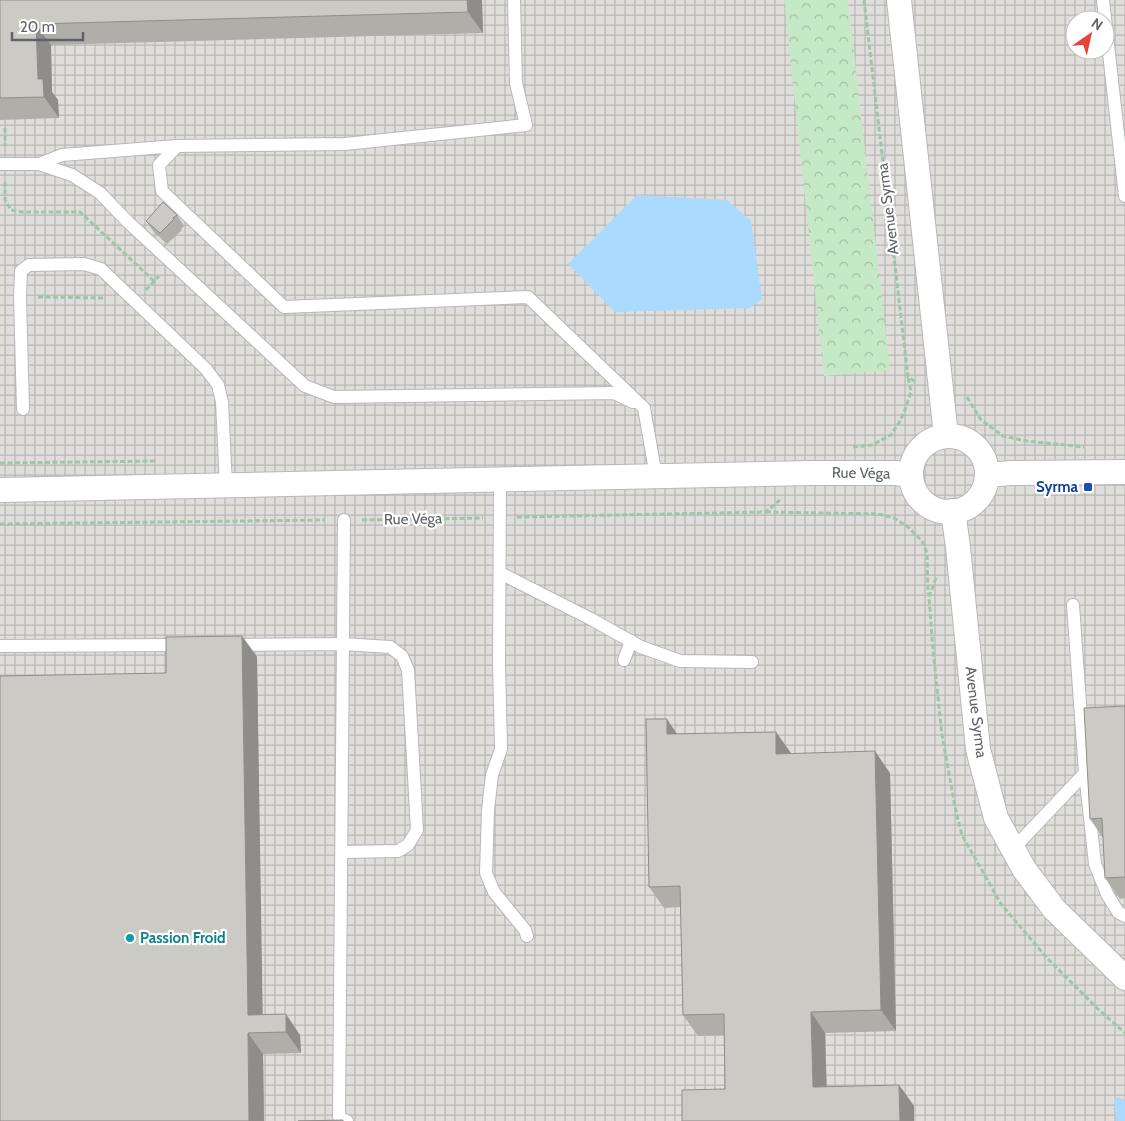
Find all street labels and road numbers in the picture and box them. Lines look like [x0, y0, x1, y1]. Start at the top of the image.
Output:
street label: Avenue Syrma [873, 161, 903, 256]
street label: Rue Véga [832, 463, 891, 483]
street label: Rue Véga [384, 509, 443, 529]
street label: Avenue Syrma [961, 665, 991, 760]

